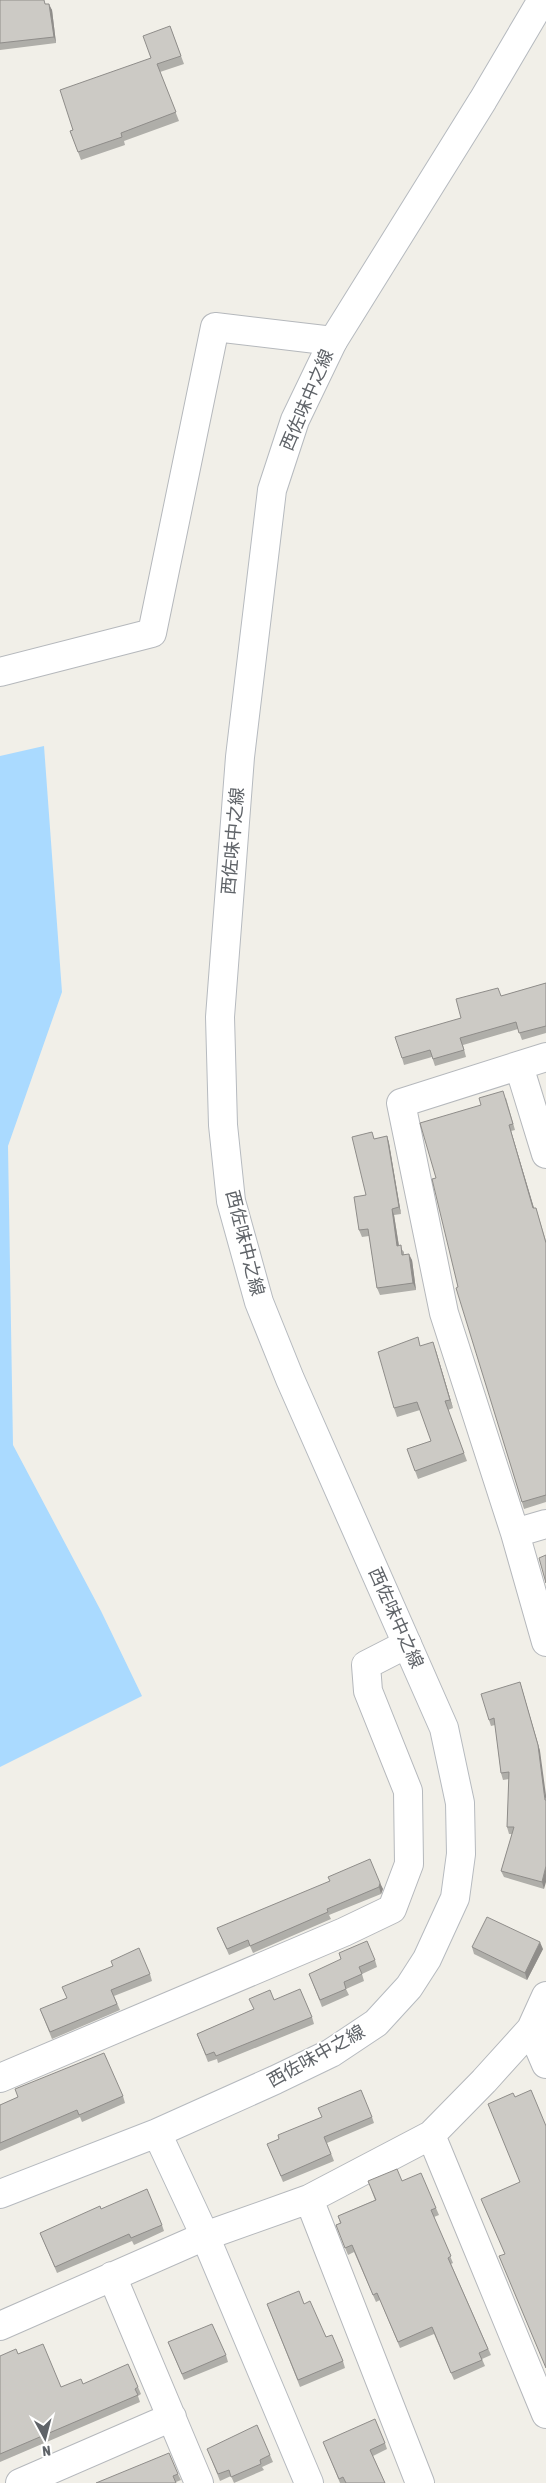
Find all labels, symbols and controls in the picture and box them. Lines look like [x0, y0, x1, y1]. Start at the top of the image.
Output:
street label: 西佐味中之線 [276, 346, 337, 454]
street label: 西佐味中之線 [217, 786, 248, 896]
street label: 西佐味中之線 [222, 1188, 269, 1298]
street label: 西佐味中之線 [365, 1564, 428, 1671]
street label: 西佐味中之線 [263, 2020, 368, 2091]
north arrow [20, 2413, 70, 2463]
text: N [42, 2442, 52, 2459]

